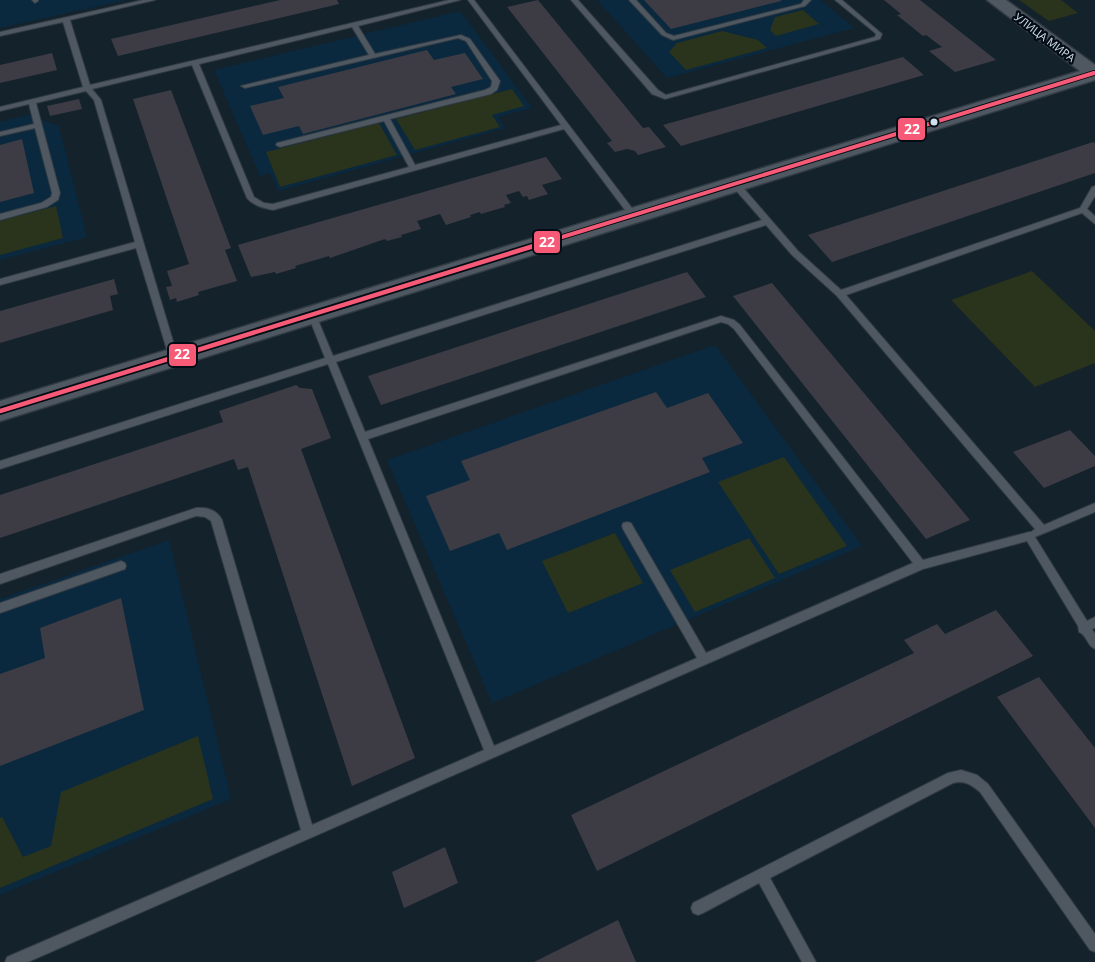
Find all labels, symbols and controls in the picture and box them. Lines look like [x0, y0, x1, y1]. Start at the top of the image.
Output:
street label: УЛИЦА МИРА [1011, 9, 1079, 65]
line badge: 22 [897, 117, 926, 141]
unlabelled marker [929, 117, 939, 127]
text: 22 [904, 119, 920, 138]
line badge: 22 [533, 230, 561, 254]
text: 22 [539, 232, 555, 251]
line badge: 22 [168, 343, 197, 367]
text: 22 [174, 344, 190, 363]

